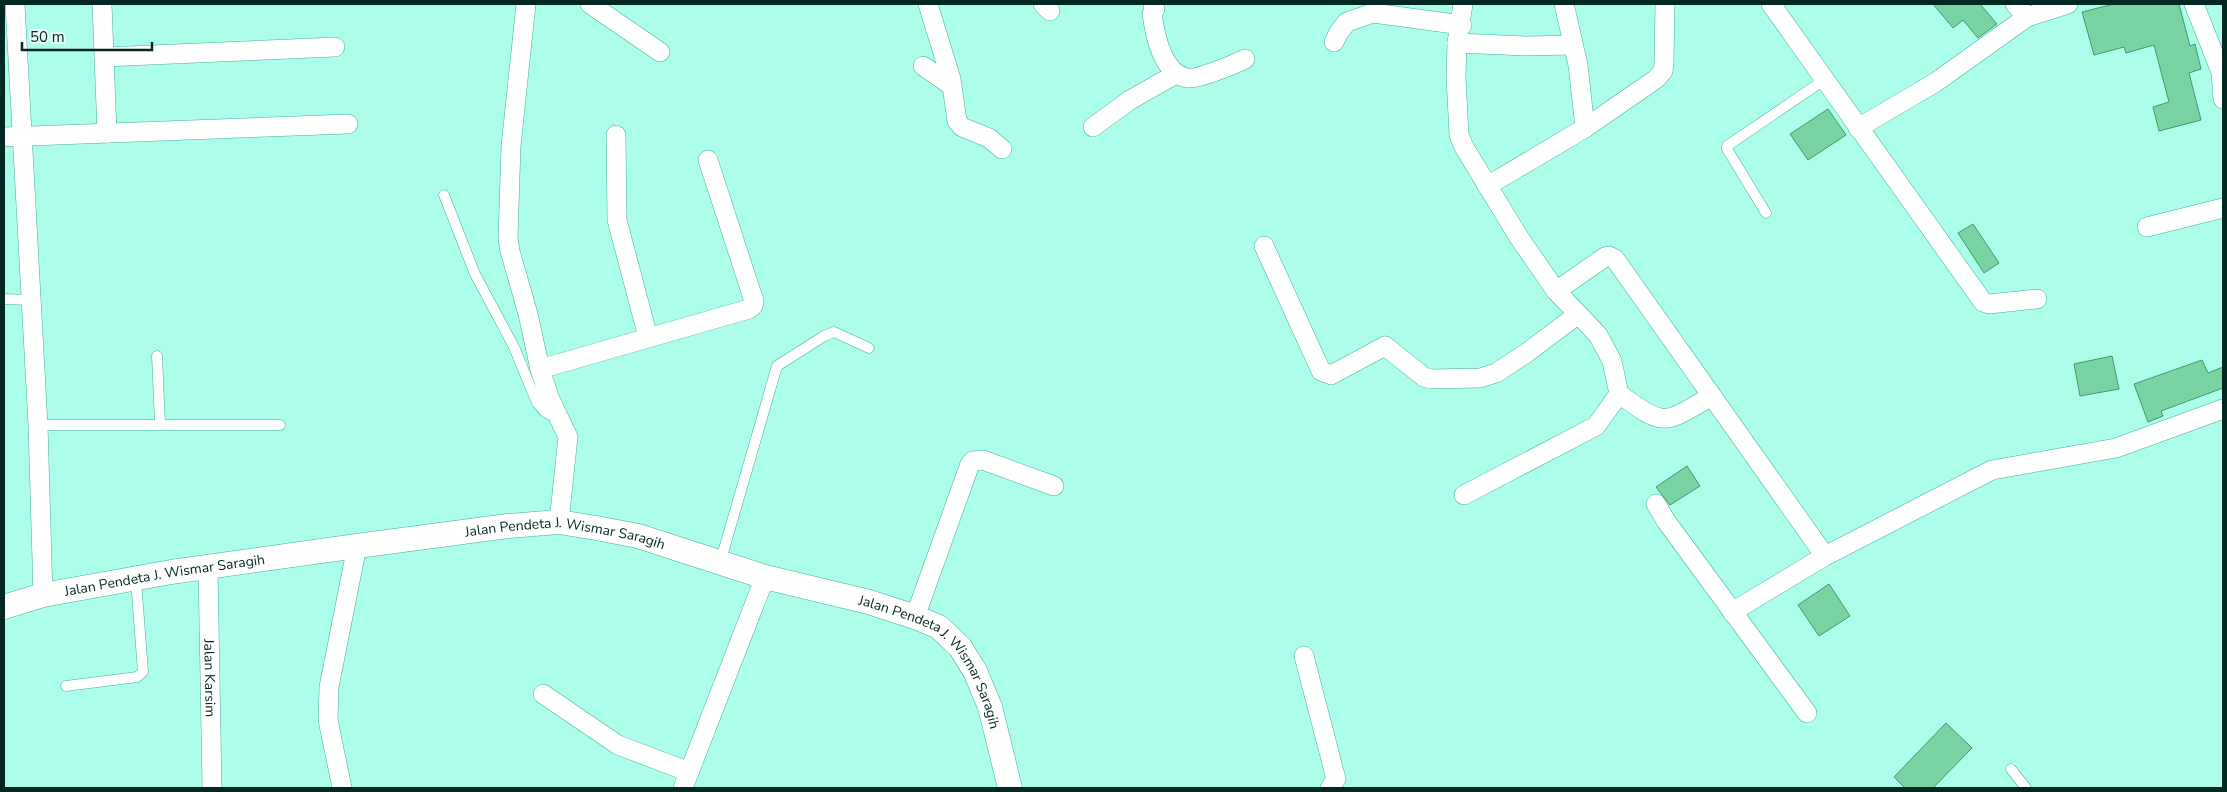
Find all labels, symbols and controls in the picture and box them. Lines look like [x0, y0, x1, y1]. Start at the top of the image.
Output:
scale bar [22, 20, 152, 52]
text: 50 m [30, 27, 65, 47]
street label: Jalan Pendeta J. Wismar Saragih [463, 513, 668, 554]
street label: Jalan Pendeta J. Wismar Saragih [62, 550, 266, 601]
street label: Jalan Pendeta J. Wismar Saragih [856, 591, 1004, 731]
street label: Jalan Karsim [199, 638, 220, 717]

